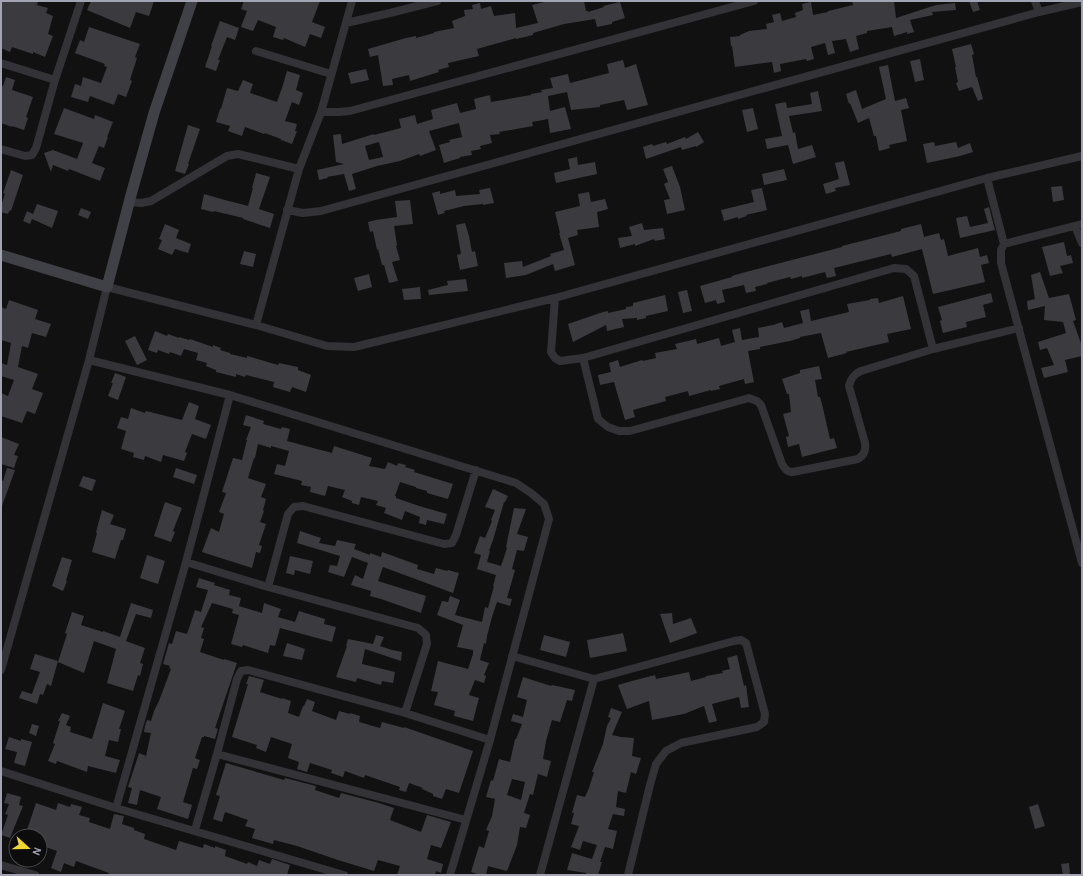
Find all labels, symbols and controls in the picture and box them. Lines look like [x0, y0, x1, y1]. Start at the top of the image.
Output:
north arrow [8, 828, 48, 868]
text: N [30, 846, 43, 857]

